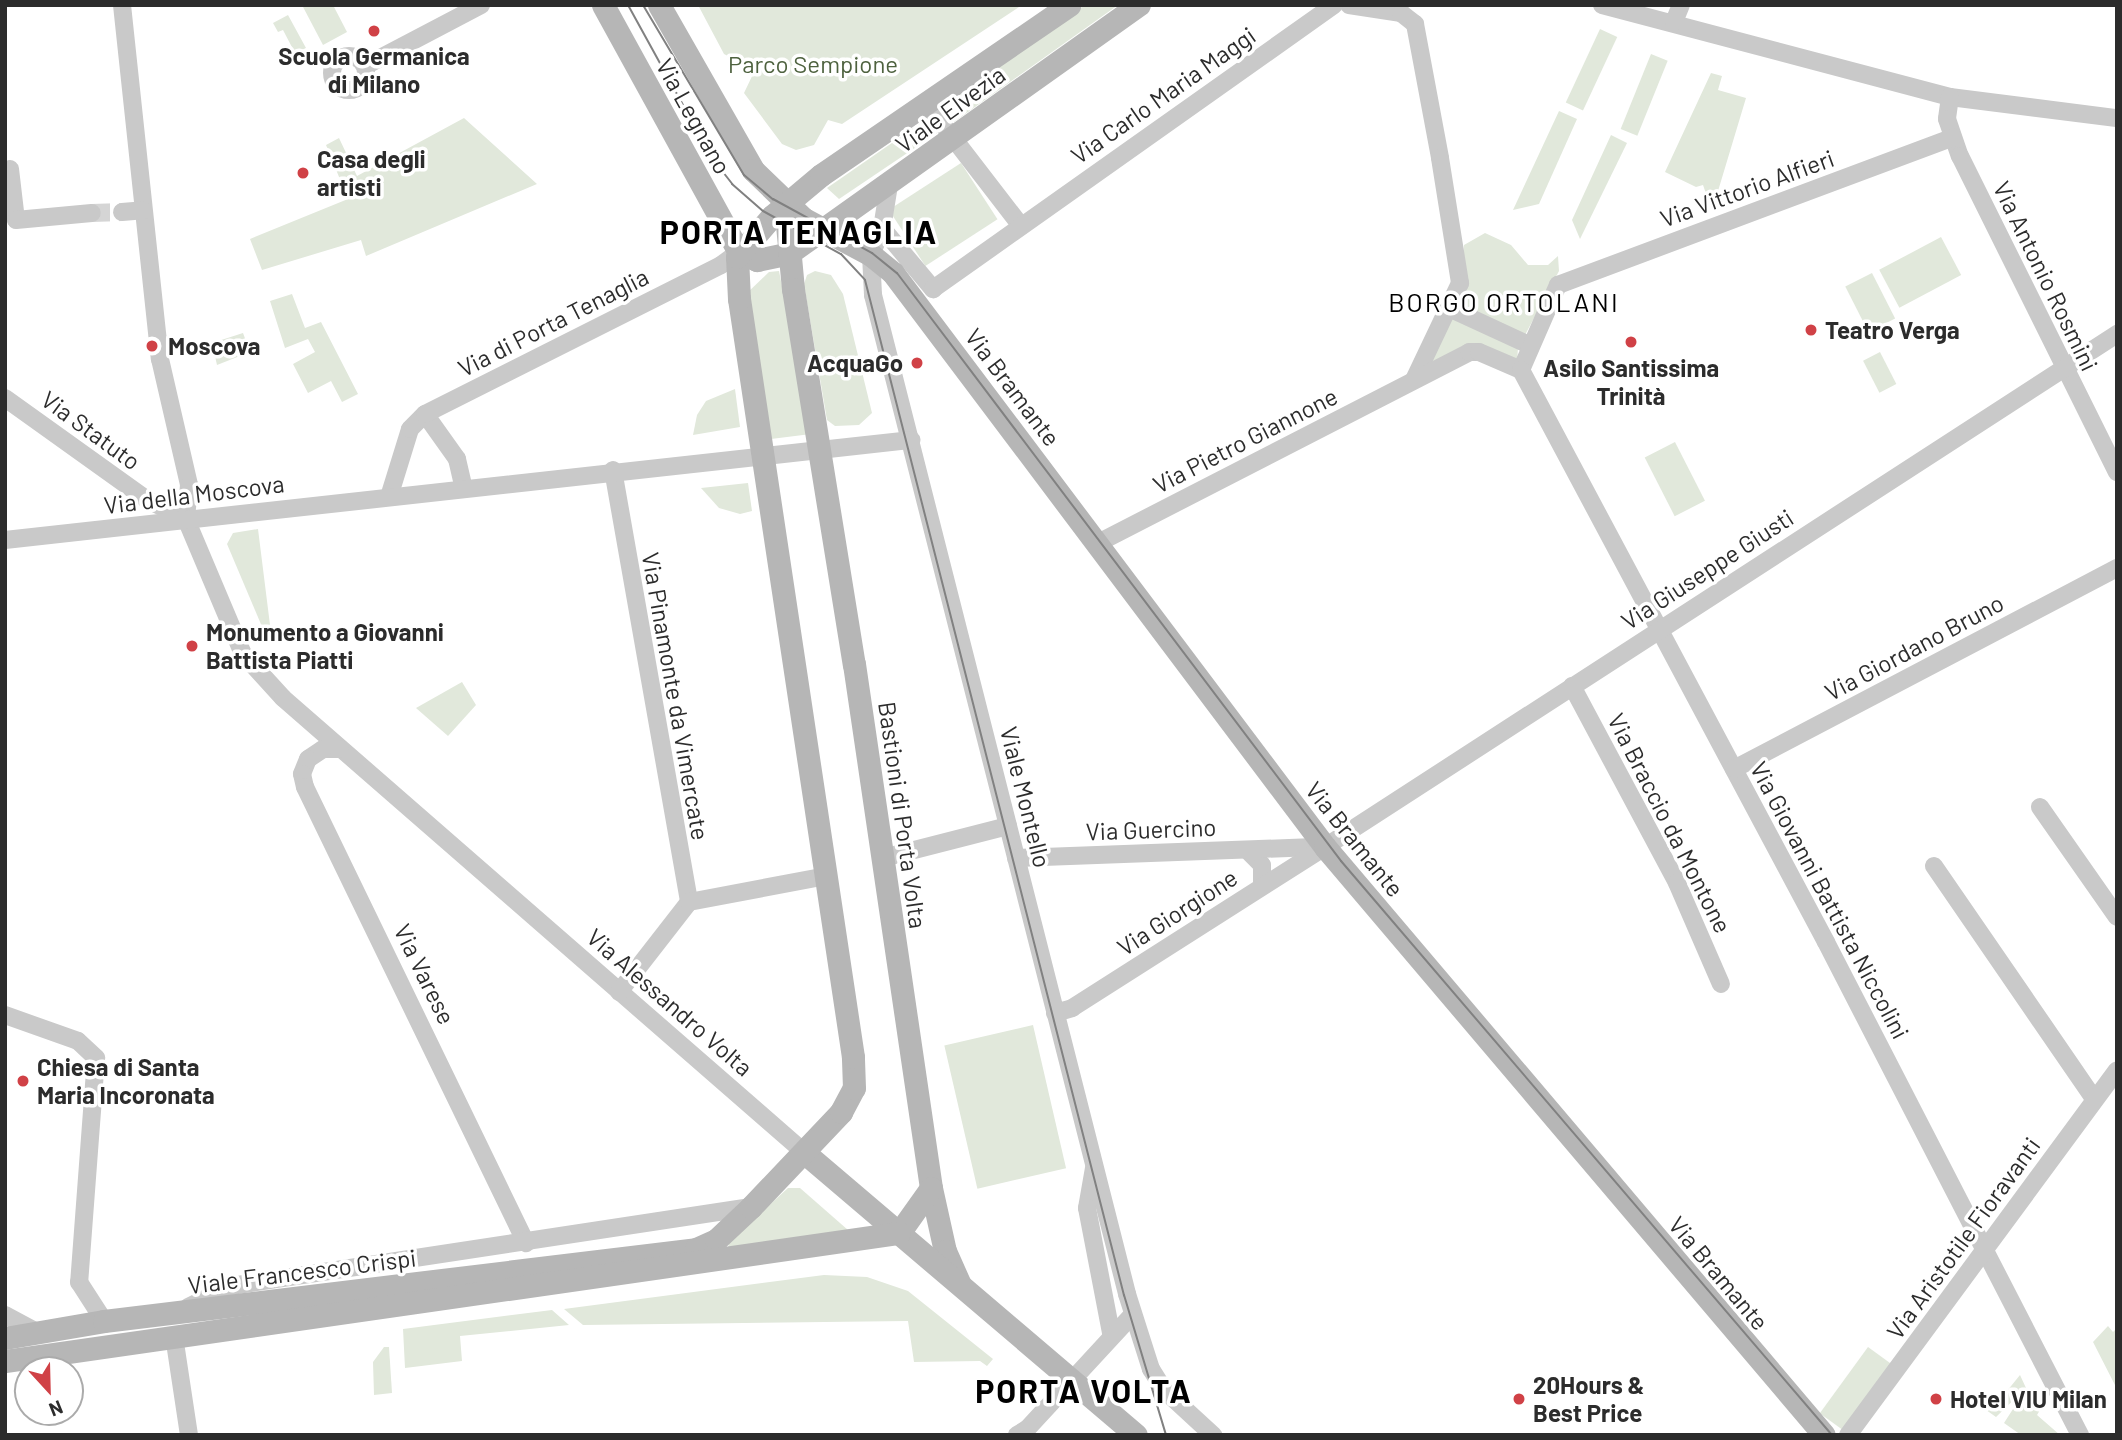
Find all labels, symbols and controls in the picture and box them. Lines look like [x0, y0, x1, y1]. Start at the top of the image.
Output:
street label: Via Carlo Maria Maggi [1065, 20, 1261, 170]
marker: Scuola Germanica di Milano [366, 23, 382, 39]
place label: Scuola Germanica di Milano [278, 42, 470, 98]
park label: Parco Sempione [728, 50, 898, 78]
street label: Via Legnano [650, 53, 738, 179]
street label: Viale Elvezia [890, 60, 1010, 158]
street label: Via Vittorio Alfieri [1656, 143, 1838, 233]
place label: Casa degli artisti [317, 145, 426, 201]
marker: Casa degli artisti [295, 165, 311, 181]
street label: Via Antonio Rosmini [1988, 176, 2104, 376]
district label: PORTA TENAGLIA [662, 212, 936, 250]
street label: Via di Porta Tenaglia [453, 262, 653, 382]
district label: BORGO ORTOLANI [1390, 286, 1618, 318]
place label: Teatro Verga [1825, 316, 1960, 344]
marker: Teatro Verga [1803, 322, 1819, 338]
street label: Via Bramante [960, 323, 1066, 451]
place label: Moscova [168, 332, 261, 360]
marker: Asilo Santissima Trinità [1623, 334, 1639, 350]
marker: Moscova [142, 336, 162, 356]
place label: AcquaGo [807, 349, 903, 377]
place label: Asilo Santissima Trinità [1543, 354, 1719, 410]
marker: AcquaGo [909, 355, 925, 371]
street label: Via Pietro Giannone [1148, 381, 1342, 499]
street label: Via Statuto [36, 384, 146, 476]
street label: Via della Moscova [102, 469, 286, 519]
street label: Via Giuseppe Giusti [1616, 503, 1798, 635]
street label: Via Pinamonte da Vimercate [636, 550, 716, 842]
street label: Via Giordano Bruno [1820, 588, 2008, 706]
place label: Monumento a Giovanni Battista Piatti [206, 618, 444, 674]
marker: Monumento a Giovanni Battista Piatti [184, 638, 200, 654]
street label: Bastioni di Porta Volta [873, 700, 933, 930]
street label: Via Braccio da Montone [1602, 708, 1738, 938]
street label: Viale Montello [995, 724, 1057, 870]
street label: Via Giovanni Battista Niccolini [1745, 756, 1915, 1044]
street label: Via Bramante [1300, 776, 1410, 902]
street label: Via Guercino [1085, 812, 1217, 846]
street label: Via Giorgione [1112, 863, 1242, 961]
street label: Via Varese [388, 919, 462, 1029]
street label: Via Alessandro Volta [581, 922, 759, 1082]
place label: Chiesa di Santa Maria Incoronata [37, 1053, 215, 1109]
marker: Chiesa di Santa Maria Incoronata [15, 1073, 31, 1089]
street label: Via Aristotile Fioravanti [1880, 1131, 2046, 1345]
street label: Via Bramante [1663, 1210, 1775, 1336]
street label: Viale Francesco Crispi [186, 1243, 418, 1299]
north arrow [14, 1356, 84, 1426]
district label: PORTA VOLTA [977, 1371, 1191, 1409]
place label: 20Hours & Best Price [1533, 1371, 1644, 1427]
place label: Hotel VIU Milan [1950, 1385, 2107, 1413]
marker: 20Hours & Best Price [1511, 1391, 1527, 1407]
marker: Hotel VIU Milan [1928, 1391, 1944, 1407]
text: N [46, 1396, 66, 1422]

